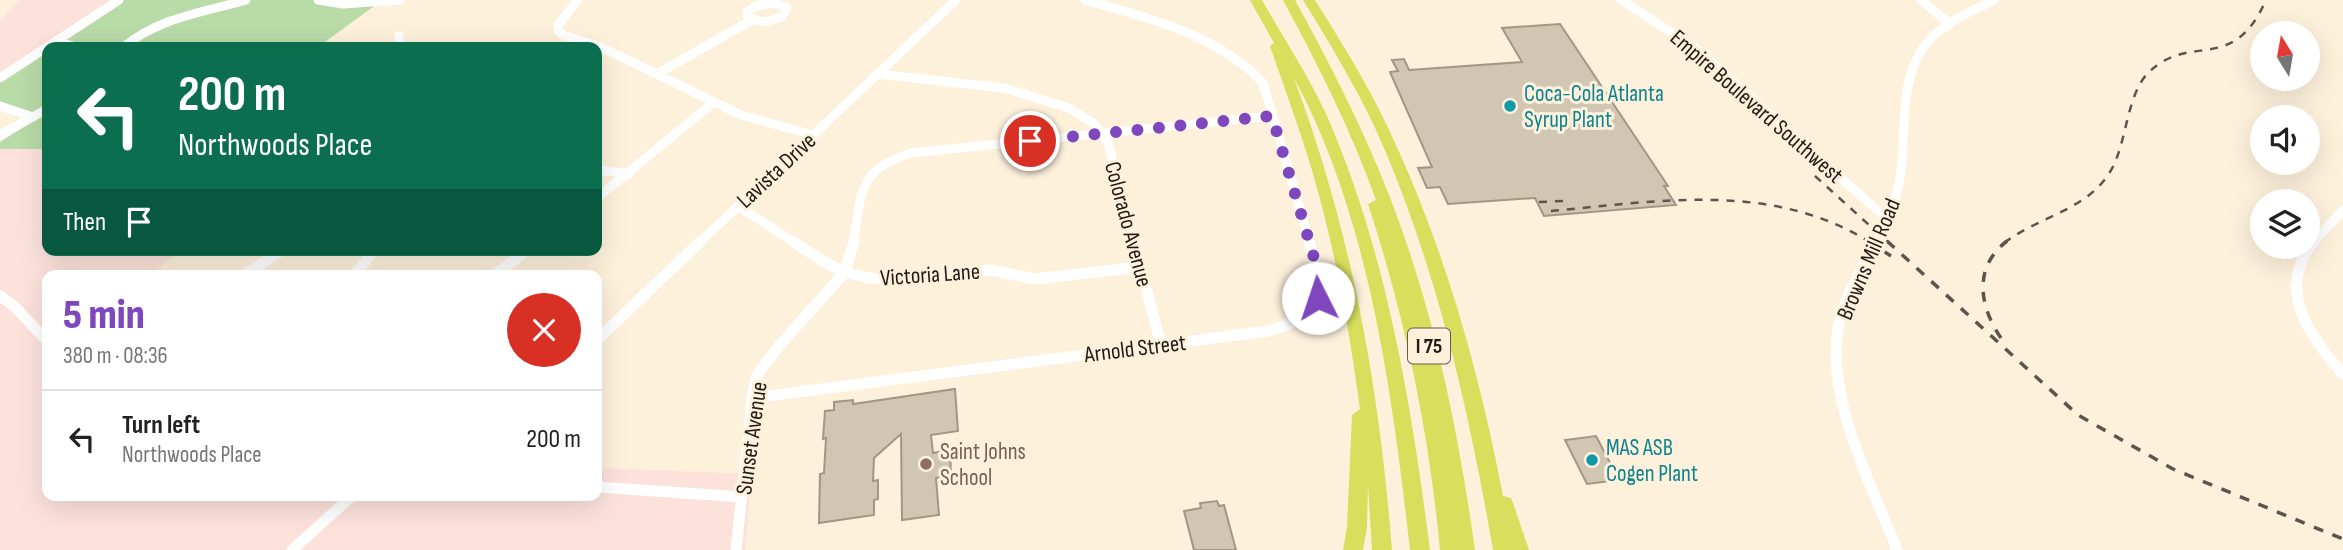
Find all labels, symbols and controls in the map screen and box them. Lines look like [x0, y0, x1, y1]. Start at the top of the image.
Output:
north arrow [2250, 21, 2320, 91]
map controls [2250, 21, 2320, 259]
street label: Empire Boulevard Southwest [1664, 24, 1849, 189]
text: 200 m [178, 66, 286, 125]
icon: left [63, 70, 154, 161]
place label: Coca-Cola Atlanta Syrup Plant [1524, 80, 1664, 134]
marker: Coca-Cola Atlanta Syrup Plant [1502, 98, 1518, 114]
button: sound [2250, 105, 2320, 175]
pin [1000, 111, 1060, 171]
icon: arrive [1011, 122, 1049, 160]
text: Northwoods Place [178, 126, 372, 165]
street label: Lavista Drive [731, 127, 822, 214]
street label: Colorado Avenue [1098, 159, 1158, 290]
button: layers [2250, 189, 2320, 259]
street label: Browns Mill Road [1831, 195, 1907, 324]
icon: arrive [120, 203, 158, 241]
text: Then [63, 207, 106, 238]
street label: Victoria Lane [879, 258, 981, 292]
position arrow [1281, 261, 1355, 335]
text: 5 min [63, 290, 145, 341]
button: close [507, 293, 581, 367]
road number: I 75 [1408, 328, 1450, 364]
street label: Arnold Street [1082, 329, 1188, 369]
text: 380 m · 08:36 [63, 342, 168, 370]
street label: Sunset Avenue [730, 380, 774, 496]
text: Turn left [122, 410, 200, 441]
icon: left [63, 420, 101, 458]
text: 200 m [526, 424, 581, 455]
place label: MAS ASB Cogen Plant [1606, 434, 1698, 488]
place label: Saint Johns School [940, 438, 1026, 492]
text: Northwoods Place [122, 441, 262, 469]
marker: MAS ASB Cogen Plant [1584, 452, 1600, 468]
marker: Saint Johns School [918, 456, 934, 472]

